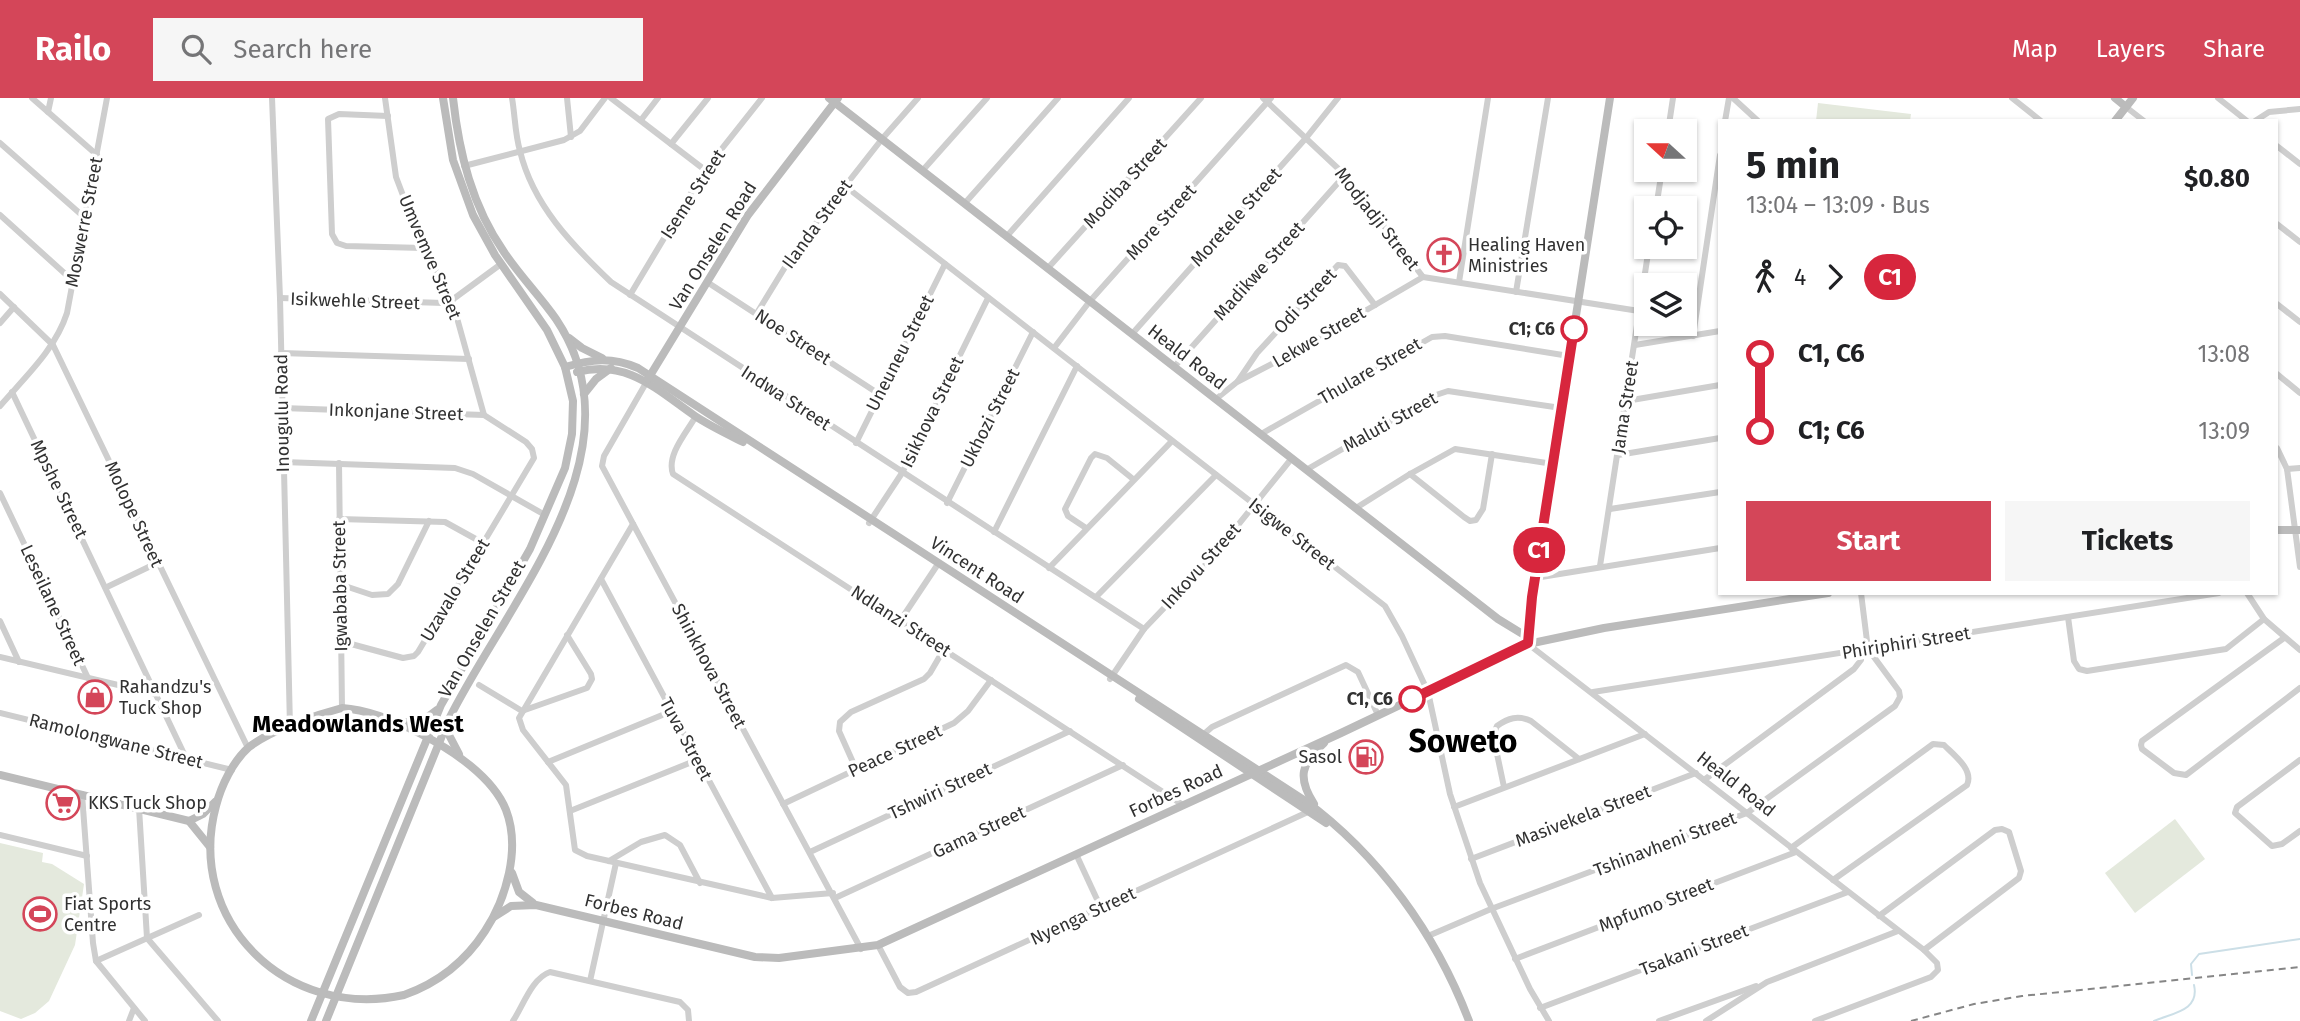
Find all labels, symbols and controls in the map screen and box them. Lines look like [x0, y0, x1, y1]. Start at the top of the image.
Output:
search box [153, 18, 643, 81]
text: Railo [35, 29, 111, 69]
icon: search [177, 30, 215, 68]
text: Search here [233, 34, 372, 65]
text: Map [2012, 35, 2058, 63]
text: Layers [2096, 35, 2165, 63]
text: Share [2203, 35, 2265, 63]
north arrow [1634, 119, 1698, 182]
map controls [1634, 119, 1697, 336]
street label: Modiba Street [1079, 133, 1172, 233]
text: 5 min [1746, 142, 1840, 188]
street label: Iseme Street [656, 145, 730, 243]
street label: Moswerre Street [61, 154, 108, 289]
street label: Moretele Street [1186, 163, 1286, 271]
street label: Modjadji Street [1330, 163, 1424, 275]
text: $0.80 [2184, 163, 2250, 194]
street label: Ilanda Street [777, 175, 857, 273]
street label: Van Onselen Road [665, 178, 761, 314]
street label: More Street [1121, 179, 1201, 264]
street label: Umvemve Street [394, 191, 466, 323]
text: 13:04 – 13:09 · Bus [1746, 191, 1930, 219]
button: locate [1634, 196, 1697, 259]
street label: Madikwe Street [1209, 217, 1309, 325]
place label: Healing Haven Ministries [1468, 234, 1585, 277]
church icon: Healing Haven Ministries [1425, 236, 1463, 274]
icon: walk [1746, 258, 1784, 296]
icon: forward [1816, 258, 1854, 296]
street label: Odi Street [1269, 263, 1341, 338]
text: 4 [1794, 263, 1806, 291]
text: C1 [1878, 263, 1902, 291]
button: layers [1634, 273, 1697, 336]
street label: Isikwehle Street [290, 288, 421, 314]
street label: Uneuneu Street [861, 291, 939, 415]
street label: Lekwe Street [1269, 301, 1370, 372]
street label: Noe Street [751, 304, 836, 370]
marker: C1; C6 [1561, 316, 1587, 342]
place label: C1; C6 [1509, 318, 1555, 340]
street label: Heald Road [1143, 319, 1231, 395]
street label: Thulare Street [1315, 332, 1426, 409]
text: C1, C6 [1798, 338, 1865, 369]
text: 13:08 [2198, 340, 2250, 368]
street label: Isikhova Street [896, 352, 969, 471]
street label: Inougulu Road [270, 354, 294, 472]
street label: Jama Street [1607, 358, 1643, 455]
street label: Indwa Street [737, 361, 835, 435]
street label: Ukhozi Street [956, 364, 1025, 471]
street label: Maluti Street [1339, 387, 1441, 457]
street label: Inkonjane Street [328, 399, 464, 425]
text: C1; C6 [1798, 415, 1865, 446]
text: 13:09 [2198, 417, 2250, 445]
street label: Mpshe Street [26, 436, 93, 542]
street label: Molope Street [100, 458, 168, 571]
street label: Isigwe Street [1244, 493, 1340, 575]
button: Start [1746, 501, 1991, 581]
button: Tickets [2005, 501, 2250, 581]
street label: Inkovu Street [1157, 518, 1246, 614]
street label: Igwababa Street [328, 520, 352, 652]
line badge: C1 [1508, 527, 1570, 573]
street label: Vincent Road [926, 532, 1028, 608]
street label: Uzavalo Street [416, 534, 495, 646]
text: C1 [1527, 536, 1551, 564]
street label: Leseilane Street [15, 541, 91, 669]
street label: Van Onselen Street [434, 556, 530, 702]
street label: Ndlanzi Street [847, 580, 956, 662]
street label: Shinkhova Street [667, 600, 751, 733]
street label: Phiriphiri Street [1840, 622, 1972, 664]
place label: Rahandzu's Tuck Shop [119, 676, 211, 719]
shop icon: Rahandzu's Tuck Shop [76, 678, 114, 716]
marker: C1, C6 [1399, 686, 1425, 712]
place label: C1, C6 [1347, 688, 1393, 710]
street label: Tuva Street [655, 694, 717, 785]
street label: Ramolongwane Street [27, 709, 206, 773]
district label: Meadowlands West [252, 710, 464, 738]
street label: Peace Street [845, 719, 946, 782]
district label: Soweto [1408, 722, 1518, 760]
fuel station icon: Sasol [1347, 738, 1385, 776]
place label: Sasol [1298, 746, 1342, 768]
street label: Heald Road [1692, 746, 1780, 822]
street label: Tshwiri Street [885, 757, 995, 824]
street label: Forbes Road [1126, 760, 1226, 822]
street label: Masivekela Street [1512, 780, 1654, 852]
supermarket icon: KKS Tuck Shop [44, 784, 82, 822]
place label: KKS Tuck Shop [88, 792, 207, 814]
street label: Gama Street [929, 801, 1029, 863]
street label: Tshinavheni Street [1591, 807, 1740, 881]
street label: Mpfumo Street [1596, 873, 1717, 937]
street label: Nyenga Street [1027, 882, 1140, 950]
street label: Forbes Road [582, 889, 686, 935]
place label: Fiat Sports Centre [64, 893, 151, 936]
sports icon: Fiat Sports Centre [21, 895, 59, 933]
street label: Tsakani Street [1637, 919, 1752, 981]

